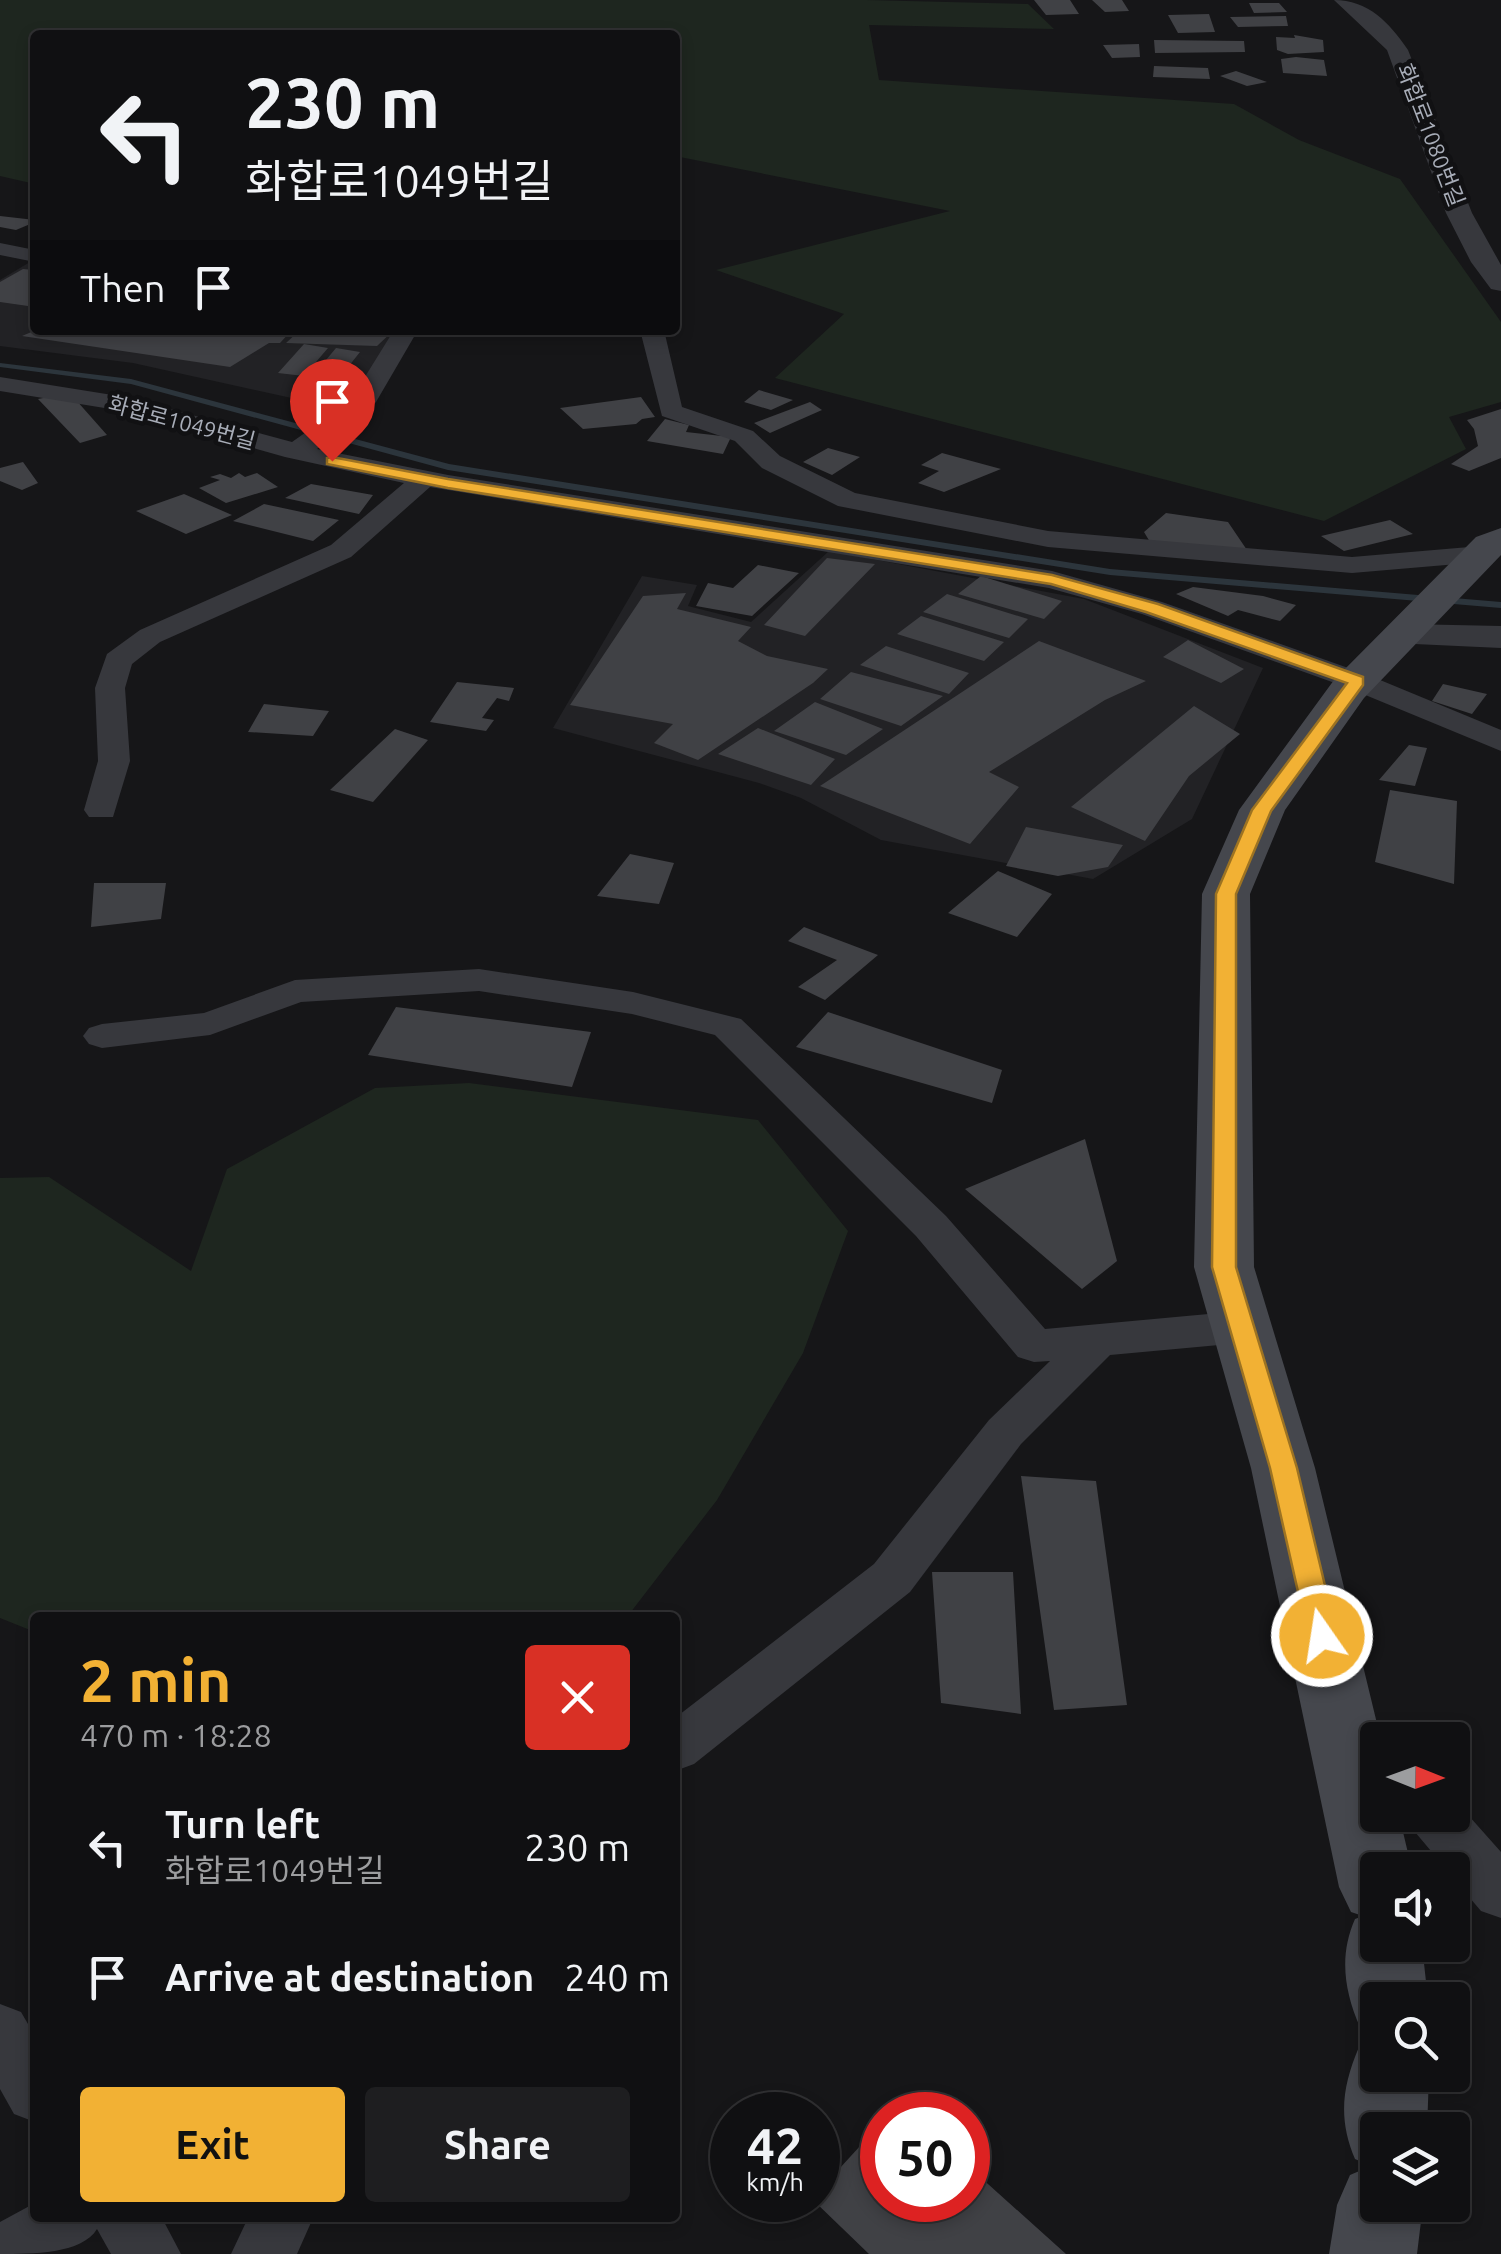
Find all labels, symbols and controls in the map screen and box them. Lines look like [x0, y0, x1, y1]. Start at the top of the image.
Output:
street label: 화합로1080번길 [1393, 60, 1470, 210]
text: 230 m [245, 63, 440, 141]
icon: left [80, 70, 210, 200]
text: 화합로1049번길 [245, 155, 554, 206]
icon: arrive [186, 260, 241, 315]
text: Then [80, 267, 166, 309]
pin [290, 359, 375, 462]
icon: arrive [305, 374, 360, 429]
street label: 화합로1049번길 [106, 390, 258, 453]
position arrow [1270, 1584, 1374, 1688]
button: close [525, 1645, 630, 1750]
text: 2 min [80, 1646, 232, 1713]
text: 470 m · 18:28 [80, 1717, 272, 1753]
north arrow [1360, 1722, 1470, 1832]
map controls [1360, 1722, 1470, 2222]
text: Turn left [165, 1803, 320, 1845]
icon: left [80, 1820, 135, 1875]
text: 230 m [524, 1826, 630, 1868]
text: 화합로1049번길 [165, 1852, 384, 1888]
button: sound [1360, 1852, 1470, 1962]
icon: arrive [80, 1950, 135, 2005]
text: Arrive at destination [165, 1956, 534, 1998]
text: 240 m [564, 1956, 670, 1998]
button: search [1360, 1982, 1470, 2092]
button: Exit [80, 2087, 345, 2202]
button: Share [365, 2087, 630, 2202]
speed limit sign: 50 [860, 2092, 990, 2222]
button: layers [1360, 2112, 1470, 2222]
text: 42 [747, 2117, 803, 2173]
text: km/h [746, 2168, 804, 2196]

